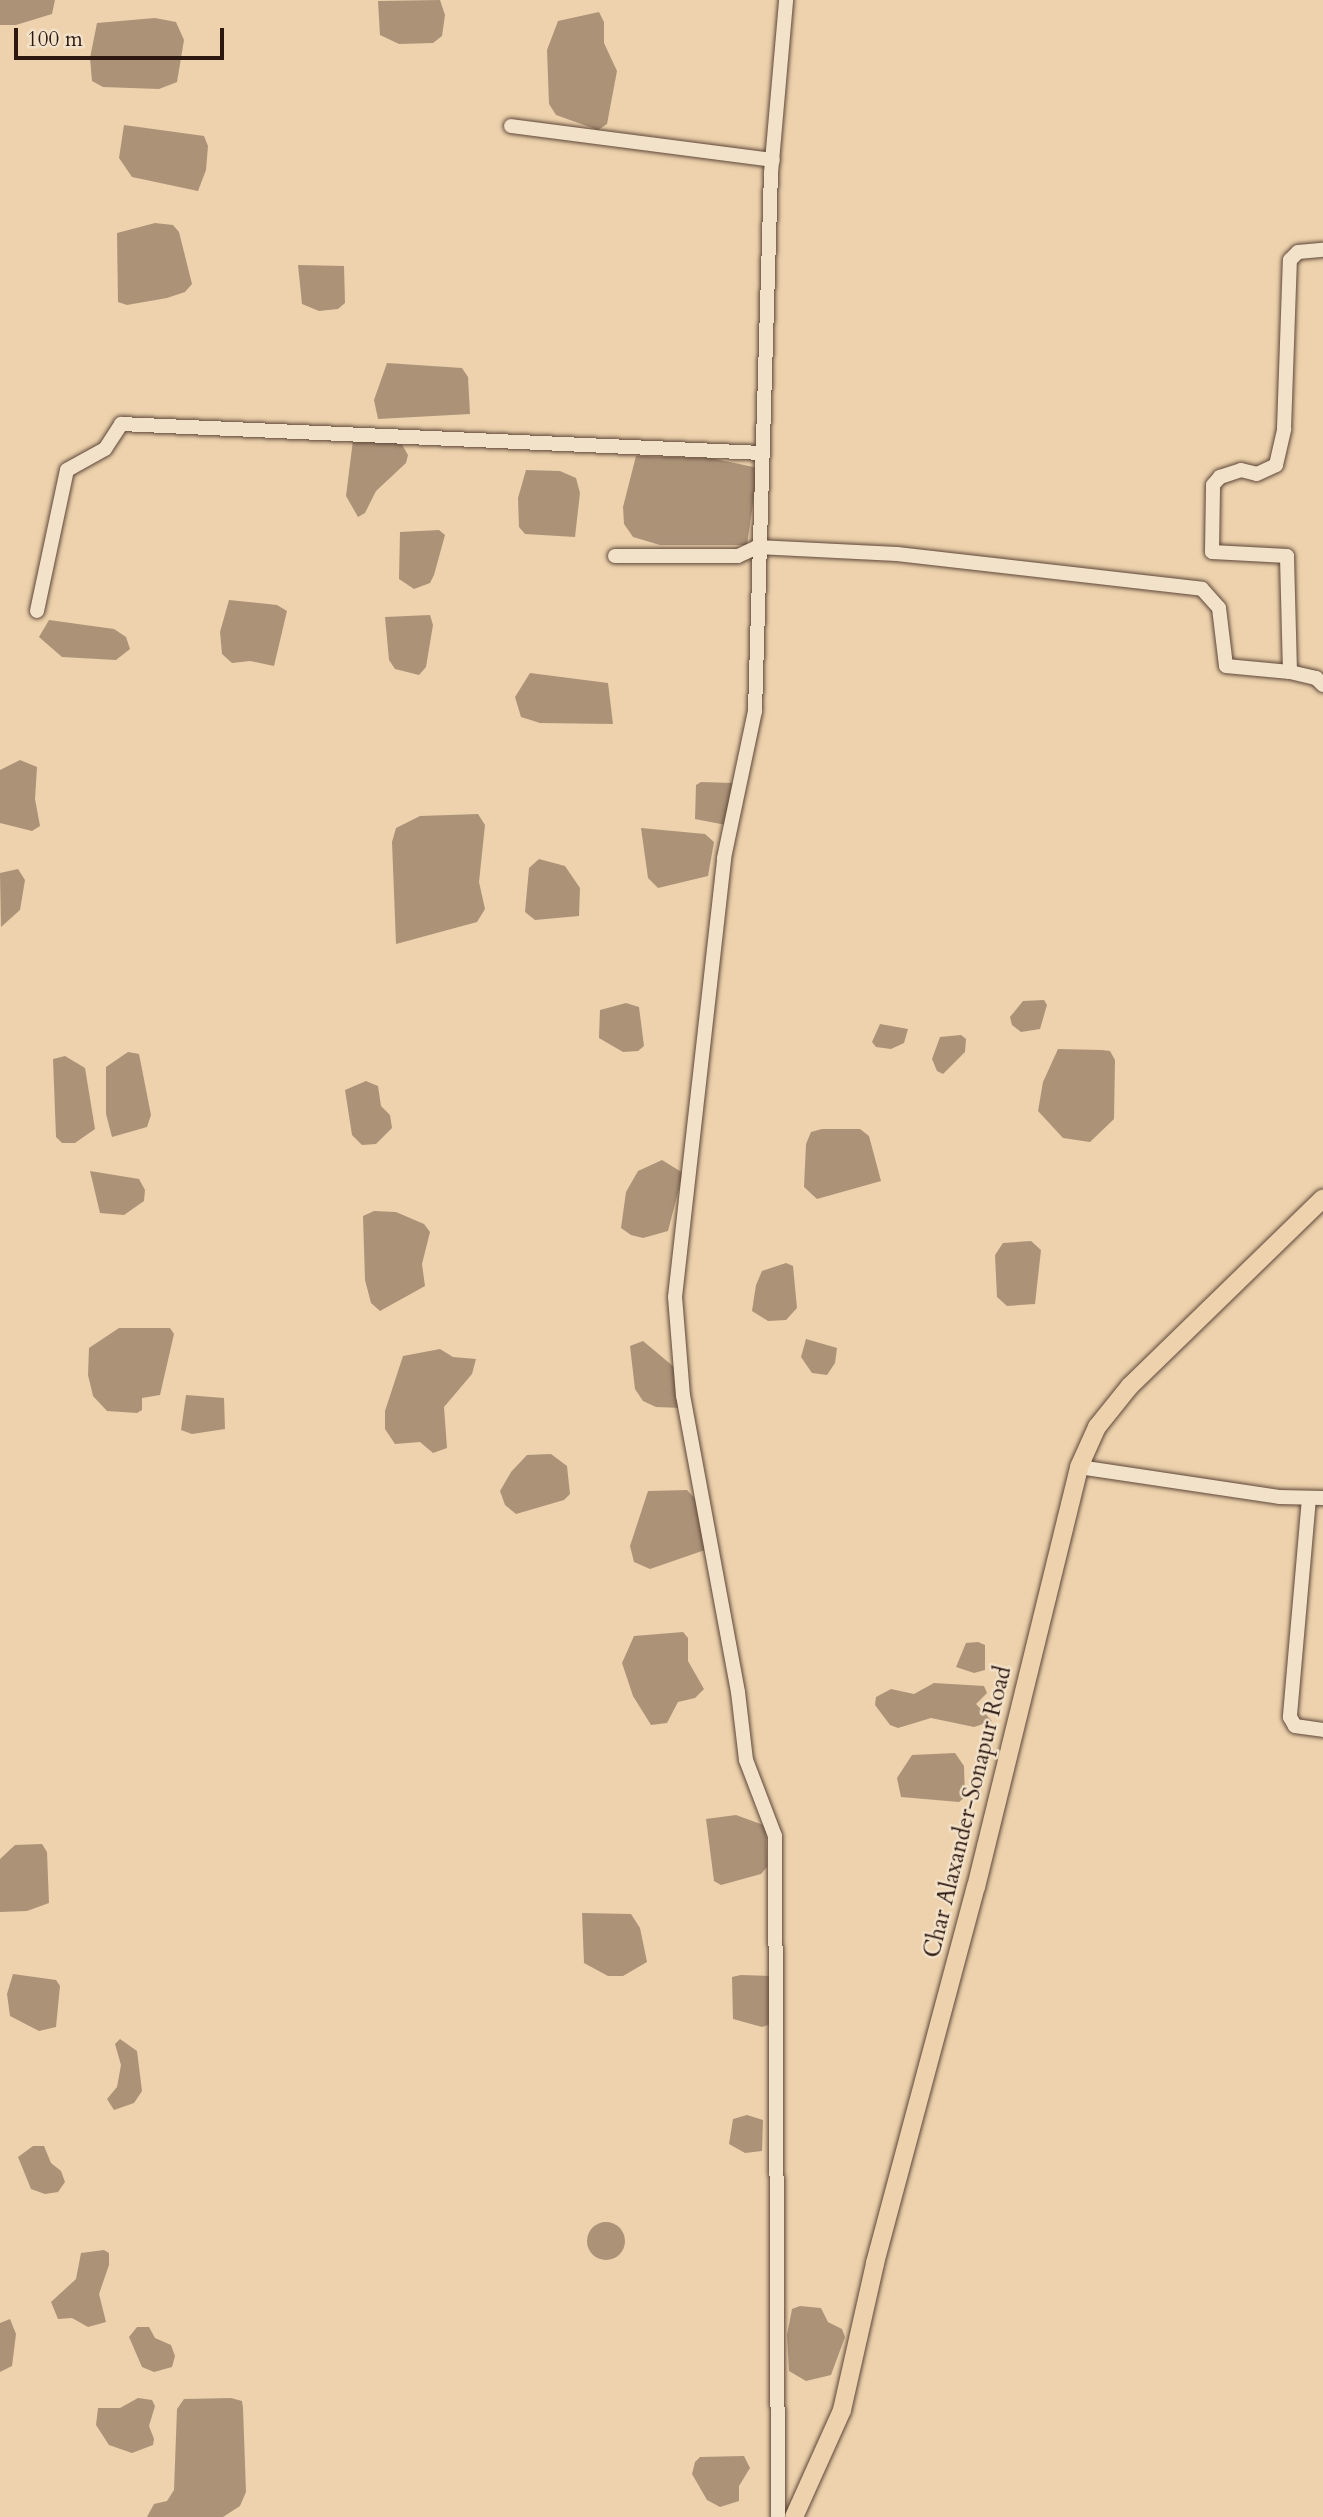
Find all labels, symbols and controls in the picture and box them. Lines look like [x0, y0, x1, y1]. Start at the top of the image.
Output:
scale bar [18, 14, 228, 58]
text: 100 m [27, 25, 83, 54]
street label: Char Alaxander-Sonapur Road [918, 1663, 1018, 1961]

